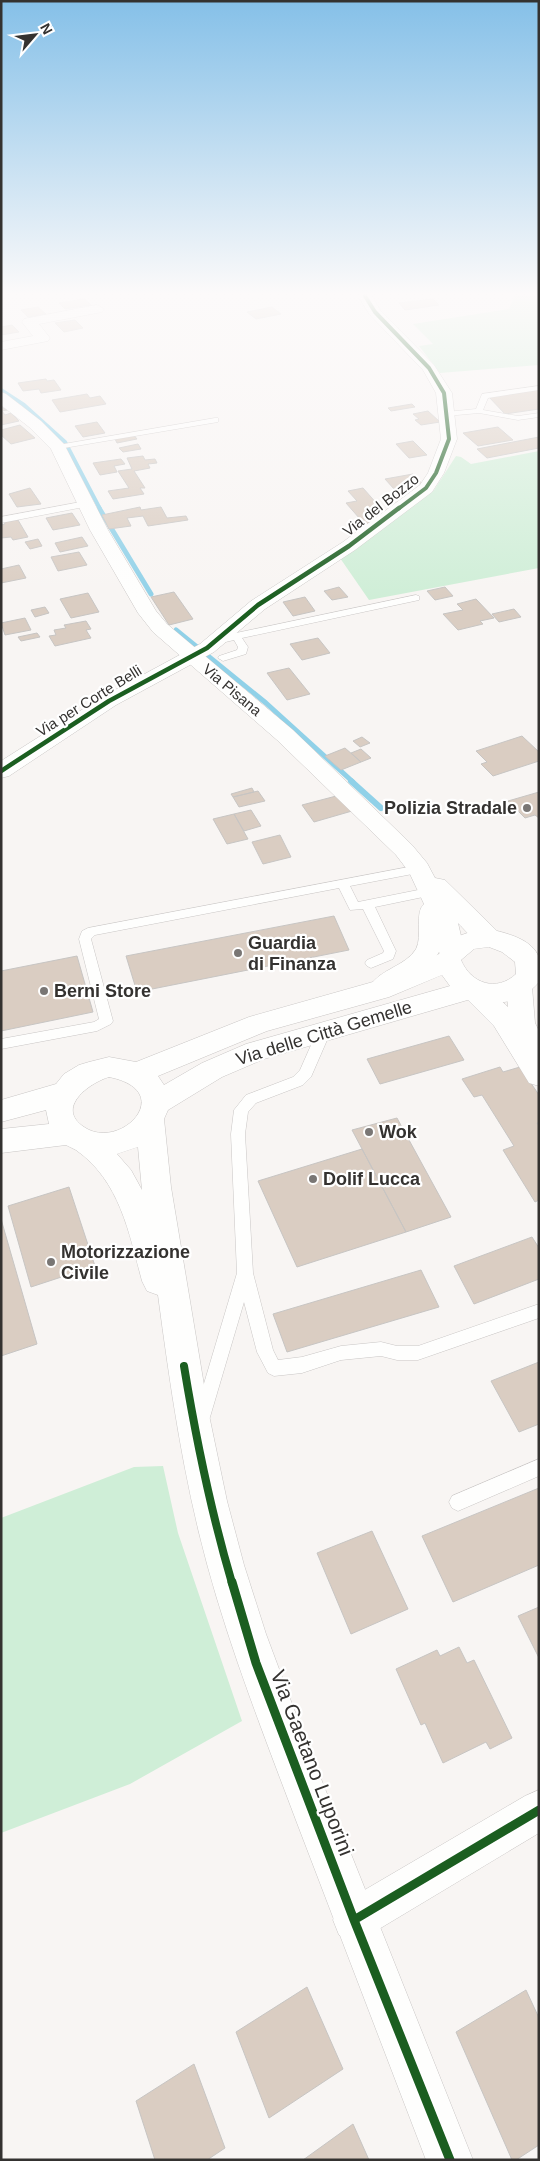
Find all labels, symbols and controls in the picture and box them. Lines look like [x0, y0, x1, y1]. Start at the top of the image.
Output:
north arrow [10, 10, 60, 60]
text: N [37, 21, 56, 37]
street label: Via del Bozzo [339, 470, 422, 539]
street label: Via Pisana [199, 660, 266, 720]
street label: Via per Corte Belli [33, 661, 144, 740]
place label: Polizia Stradale [384, 798, 517, 818]
marker: Polizia Stradale [521, 802, 533, 814]
place label: Guardia di Finanza [248, 933, 337, 974]
marker: Guardia di Finanza [232, 947, 244, 959]
place label: Berni Store [54, 981, 151, 1001]
marker: Berni Store [38, 985, 50, 997]
street label: Via delle Città Gemelle [234, 997, 414, 1069]
place label: Wok [379, 1122, 418, 1142]
marker: Wok [363, 1126, 375, 1138]
place label: Dolif Lucca [323, 1169, 421, 1189]
marker: Dolif Lucca [307, 1173, 319, 1185]
place label: Motorizzazione Civile [61, 1242, 190, 1283]
marker: Motorizzazione Civile [45, 1256, 57, 1268]
street label: Via Gaetano Luporini [266, 1667, 358, 1859]

